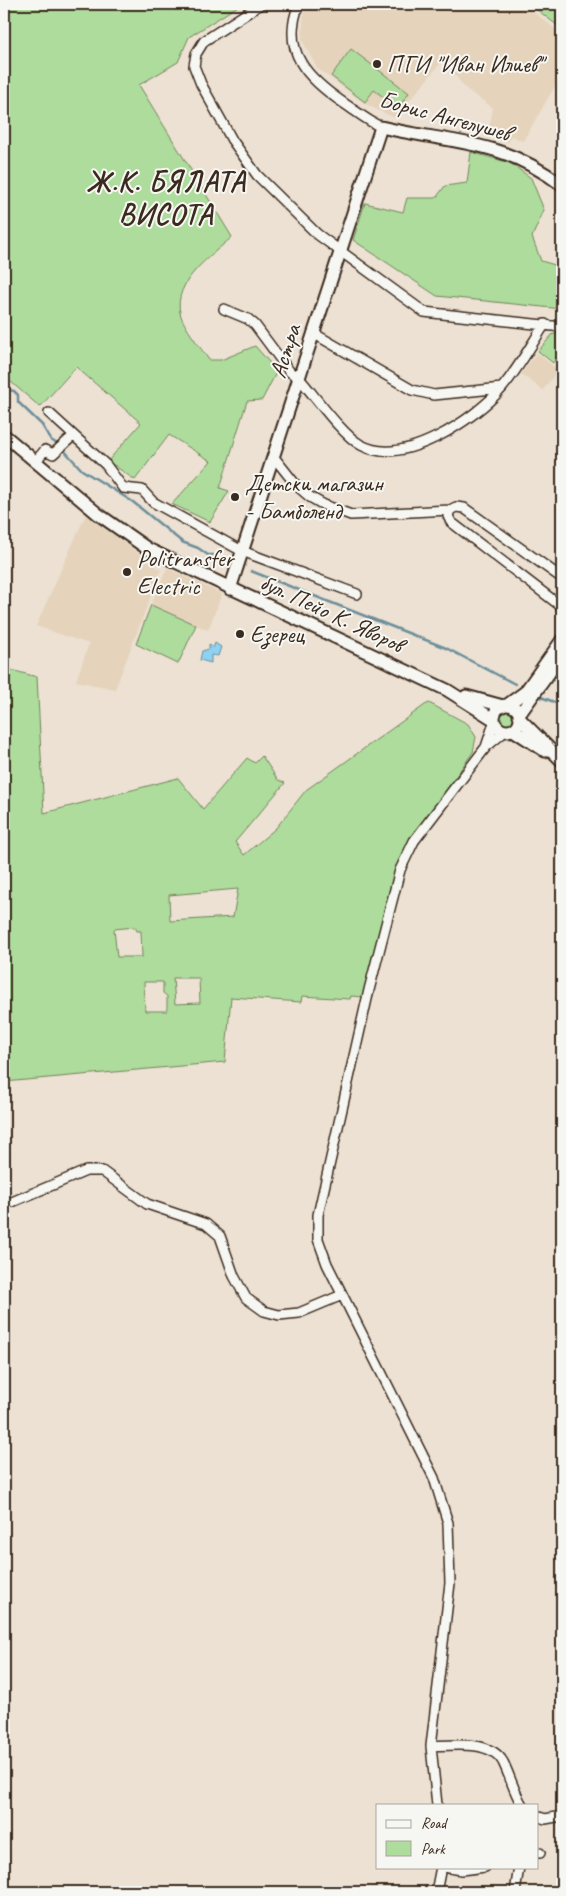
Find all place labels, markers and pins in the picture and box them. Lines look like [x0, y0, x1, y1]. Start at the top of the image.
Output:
place label: ПГИ "Иван Илиев" [387, 49, 548, 79]
marker: ПГИ "Иван Илиев" [371, 58, 383, 70]
place label: Детски магазин - Бамболенд [245, 468, 385, 526]
marker: Детски магазин - Бамболенд [229, 491, 241, 503]
place label: Politransfer Electric [137, 543, 236, 601]
marker: Politransfer Electric [121, 566, 133, 578]
place label: Езерец [250, 619, 305, 650]
marker: Езерец [234, 628, 246, 640]

